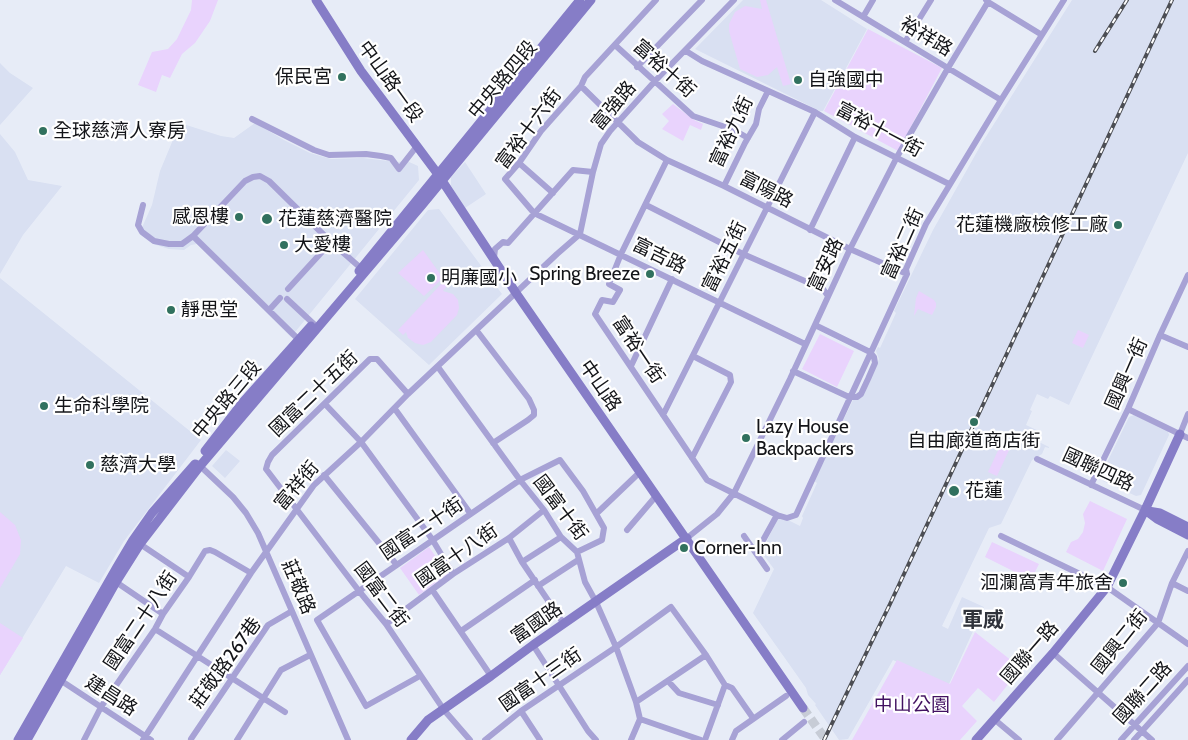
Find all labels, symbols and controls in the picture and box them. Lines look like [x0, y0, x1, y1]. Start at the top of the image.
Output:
street label: 裕祥路 [896, 13, 956, 61]
street label: 富裕十街 [628, 35, 700, 103]
street label: 中央路四段 [464, 36, 542, 124]
street label: 中山路一段 [353, 37, 427, 127]
place label: 保民宮 [275, 66, 332, 88]
place label: 自強國中 [808, 69, 884, 91]
marker: 保民宮 [336, 71, 348, 83]
marker: 自強國中 [792, 74, 804, 86]
street label: 富強路 [587, 77, 641, 135]
street label: 富裕十六街 [491, 84, 567, 174]
street label: 富裕九街 [706, 93, 758, 171]
street label: 富裕十一街 [832, 98, 926, 162]
place label: 全球慈濟人寮房 [53, 120, 186, 142]
marker: 全球慈濟人寮房 [37, 125, 49, 137]
street label: 富陽路 [735, 167, 797, 213]
street label: 富裕二街 [877, 205, 929, 283]
place label: 感恩樓 [172, 206, 229, 228]
place label: 花蓮慈濟醫院 [278, 208, 392, 230]
marker: 感恩樓 [233, 211, 245, 223]
marker: 花蓮慈濟醫院 [260, 212, 274, 226]
place label: 花蓮機廠檢修工廠 [956, 214, 1108, 236]
street label: 富裕五街 [698, 218, 752, 296]
marker: 花蓮機廠檢修工廠 [1112, 219, 1124, 231]
street label: 富吉路 [628, 233, 690, 279]
place label: 大愛樓 [294, 234, 351, 256]
street label: 富安路 [804, 234, 848, 296]
marker: 大愛樓 [278, 239, 290, 251]
place label: Spring Breeze [529, 263, 640, 285]
place label: 明廉國小 [441, 267, 517, 289]
marker: Spring Breeze [644, 268, 656, 280]
marker: 明廉國小 [425, 272, 437, 284]
place label: 靜思堂 [181, 299, 238, 321]
marker: 靜思堂 [165, 304, 177, 316]
street label: 富裕一街 [607, 312, 669, 388]
street label: 國興一街 [1101, 335, 1153, 413]
street label: 國富二十五街 [265, 346, 363, 442]
street label: 中央路三段 [188, 356, 266, 444]
street label: 中山路 [574, 356, 626, 416]
place label: 生命科學院 [54, 395, 149, 417]
marker: 生命科學院 [38, 400, 50, 412]
place label: Lazy House Backpackers [756, 416, 854, 460]
marker: 自由廊道商店街 [968, 416, 980, 428]
place label: 自由廊道商店街 [908, 430, 1040, 452]
marker: Lazy House Backpackers [740, 432, 752, 444]
street label: 國聯四路 [1059, 444, 1137, 496]
place label: 慈濟大學 [100, 454, 176, 476]
street label: 富祥街 [270, 457, 324, 515]
marker: 慈濟大學 [84, 459, 96, 471]
street label: 國富十街 [528, 471, 592, 545]
place label: 花蓮 [965, 480, 1003, 502]
marker: 花蓮 [947, 484, 961, 498]
street label: 國富二十街 [376, 493, 468, 565]
street label: 國富十八街 [412, 519, 502, 593]
place label: Corner-Inn [694, 537, 782, 559]
marker: Corner-Inn [678, 542, 690, 554]
street label: 莊敬路 [276, 556, 320, 618]
street label: 國富二街 [349, 558, 413, 632]
street label: 國富二十八街 [100, 567, 182, 675]
place label: 洄瀾窩青年旅舍 [980, 572, 1113, 594]
marker: 洄瀾窩青年旅舍 [1117, 577, 1129, 589]
street label: 富國路 [507, 597, 567, 649]
street label: 國興二街 [1087, 605, 1153, 679]
district label: 軍威 [962, 608, 1004, 634]
street label: 莊敬路267巷 [186, 613, 266, 713]
street label: 國聯一路 [996, 617, 1064, 689]
street label: 國富十三街 [496, 643, 586, 717]
street label: 國聯二路 [1109, 657, 1177, 729]
street label: 建昌路 [81, 671, 141, 721]
park label: 中山公園 [874, 694, 950, 716]

